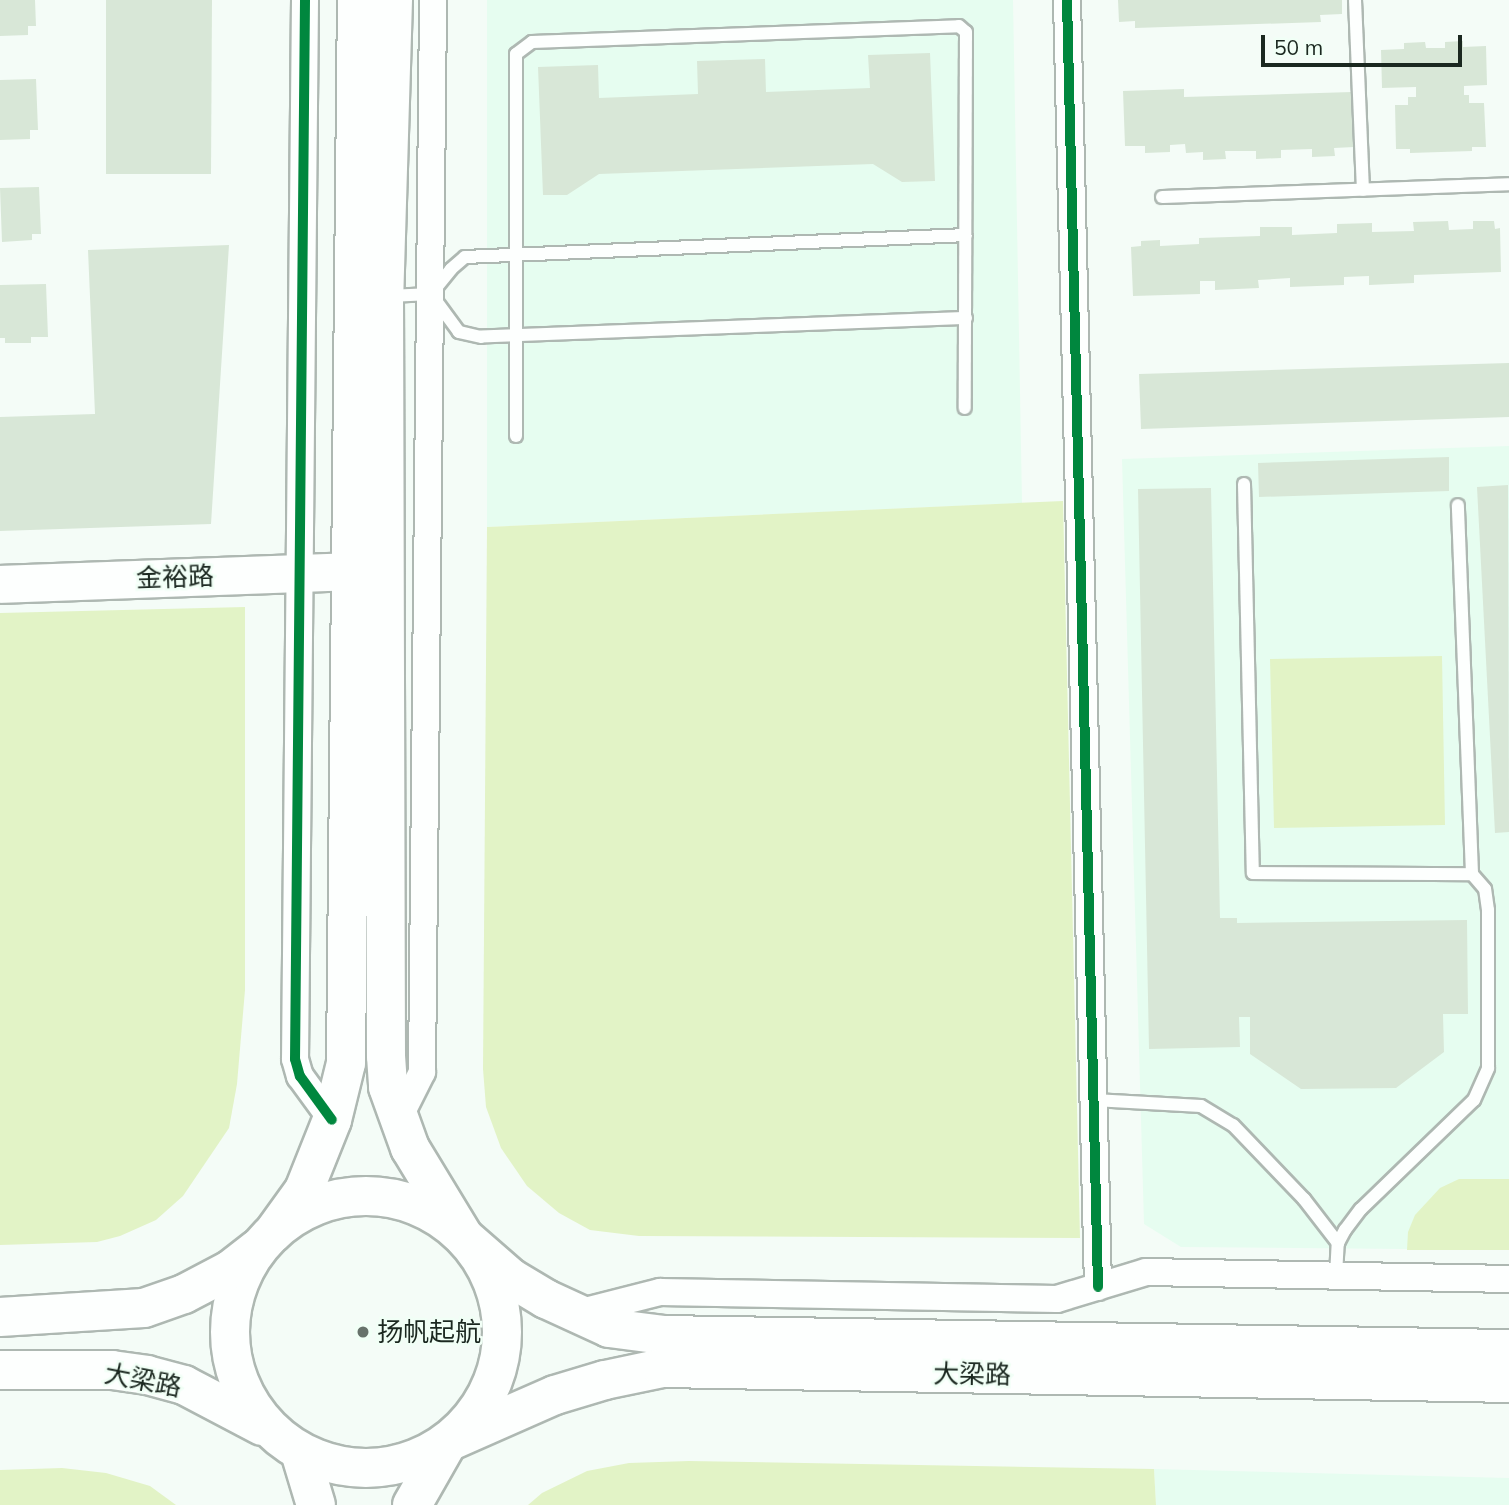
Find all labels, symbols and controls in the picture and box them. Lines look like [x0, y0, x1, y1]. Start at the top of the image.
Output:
scale bar [1264, 21, 1465, 65]
text: 50 m [1274, 34, 1323, 60]
street label: 金裕路 [135, 560, 215, 594]
place label: 扬帆起航 [377, 1316, 481, 1348]
marker: 扬帆起航 [355, 1324, 371, 1340]
street label: 大梁路 [102, 1357, 184, 1403]
street label: 大梁路 [933, 1358, 1011, 1390]

